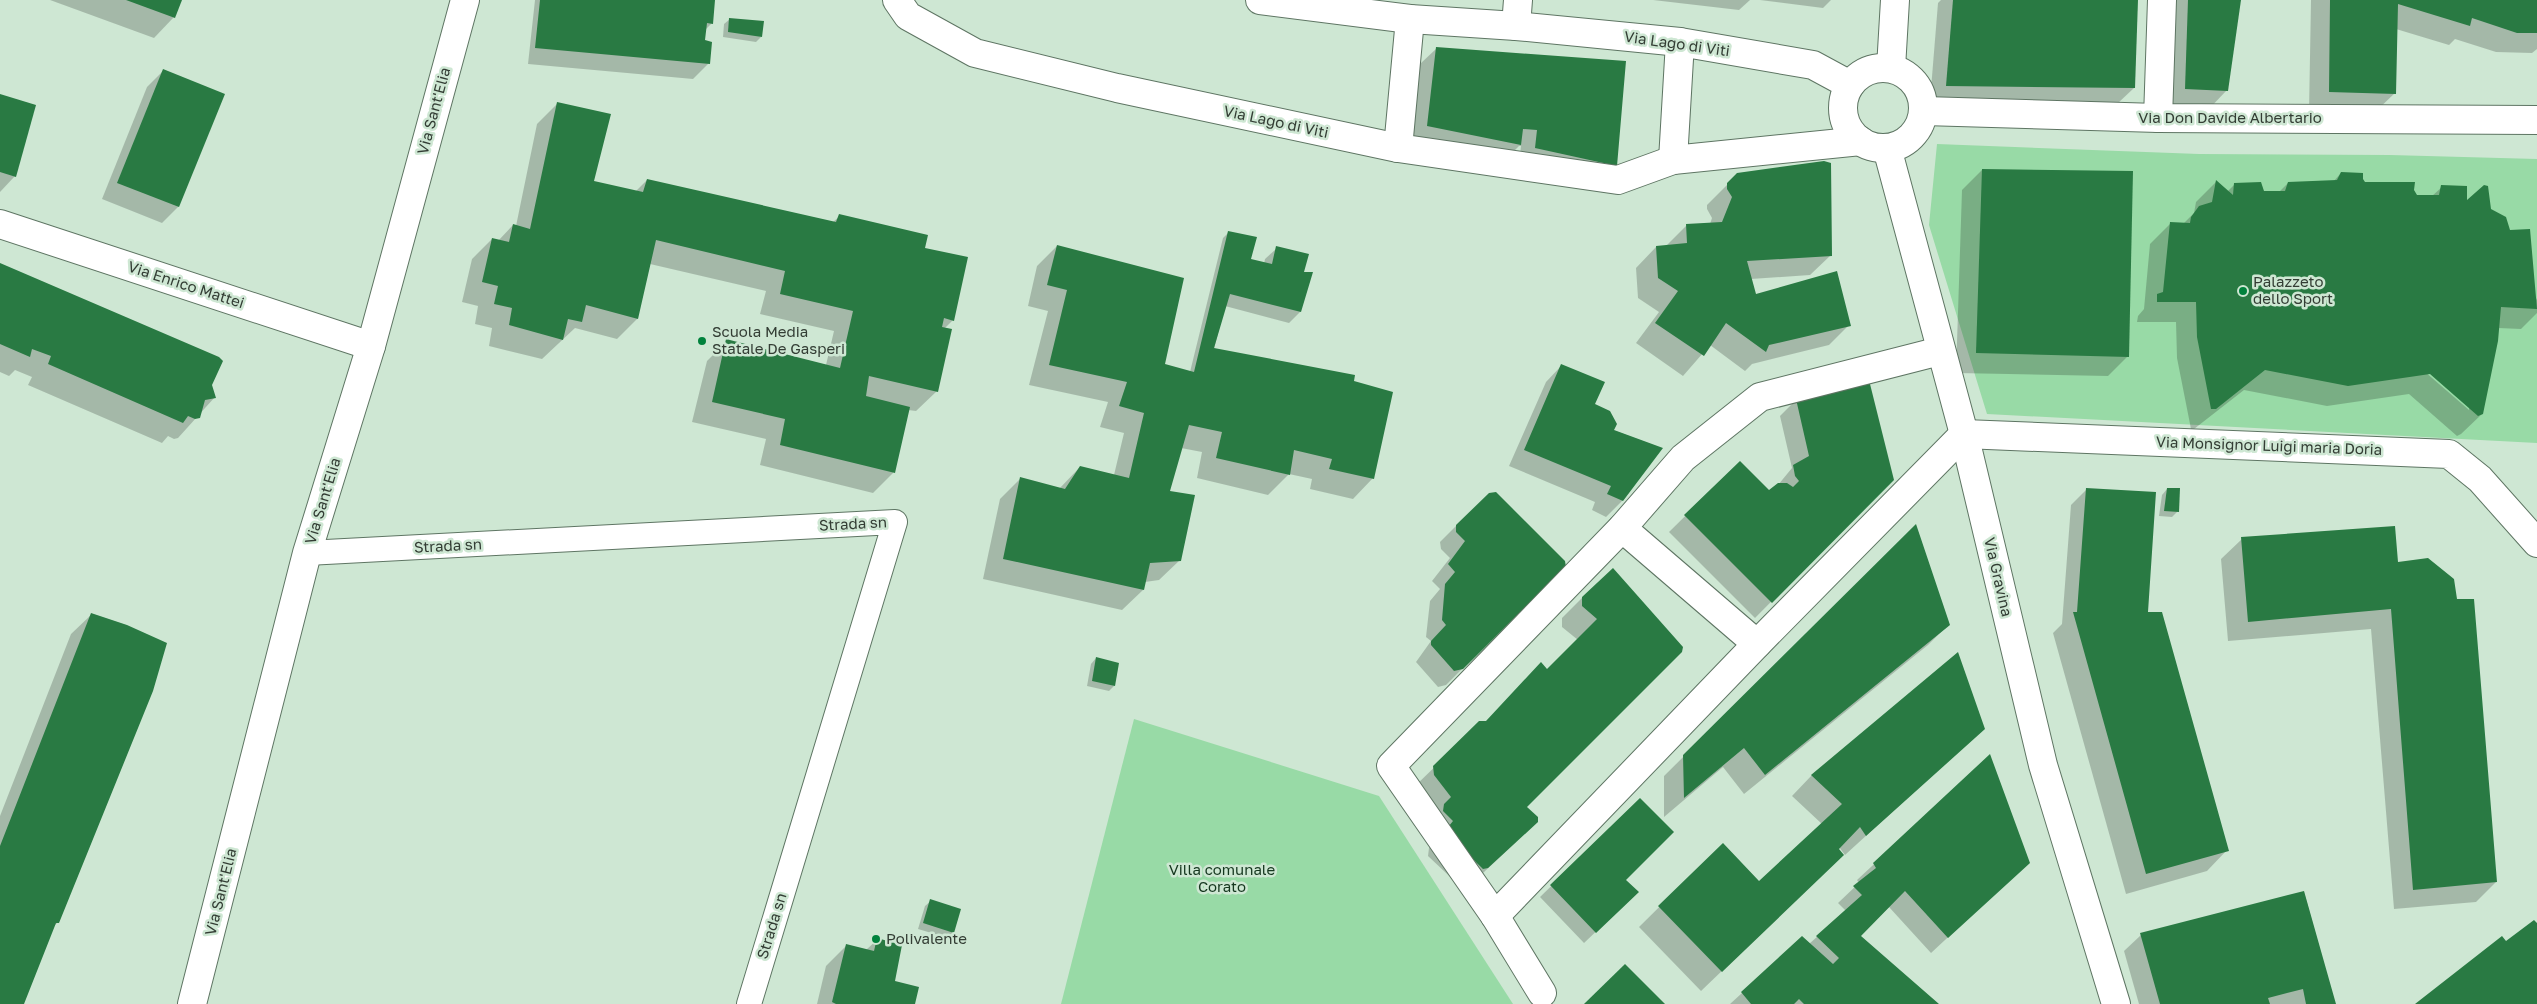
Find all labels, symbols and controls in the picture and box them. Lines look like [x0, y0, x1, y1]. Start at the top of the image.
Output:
street label: Via Lago di Viti [1623, 27, 1731, 59]
street label: Via Sant'Elia [413, 65, 453, 156]
street label: Via Lago di Viti [1222, 101, 1330, 141]
street label: Via Don Davide Albertario [2138, 108, 2322, 126]
street label: Via Enrico Mattei [126, 257, 247, 311]
place label: Palazzeto dello Sport [2253, 272, 2333, 307]
marker: Palazzeto dello Sport [2237, 285, 2249, 297]
place label: Scuola Media Statale De Gasperi [712, 322, 845, 357]
marker: Scuola Media Statale De Gasperi [696, 335, 708, 347]
street label: Via Monsignor Luigi maria Doria [2156, 432, 2383, 458]
street label: Via Sant'Elia [300, 455, 344, 546]
street label: Strada sn [818, 512, 887, 534]
street label: Strada sn [413, 534, 482, 556]
street label: Via Gravina [1981, 535, 2017, 618]
street label: Via Sant'Elia [200, 846, 240, 937]
park label: Villa comunale Corato [1169, 860, 1276, 895]
street label: Strada sn [752, 891, 790, 961]
place label: Polivalente [886, 929, 967, 947]
marker: Polivalente [870, 933, 882, 945]

